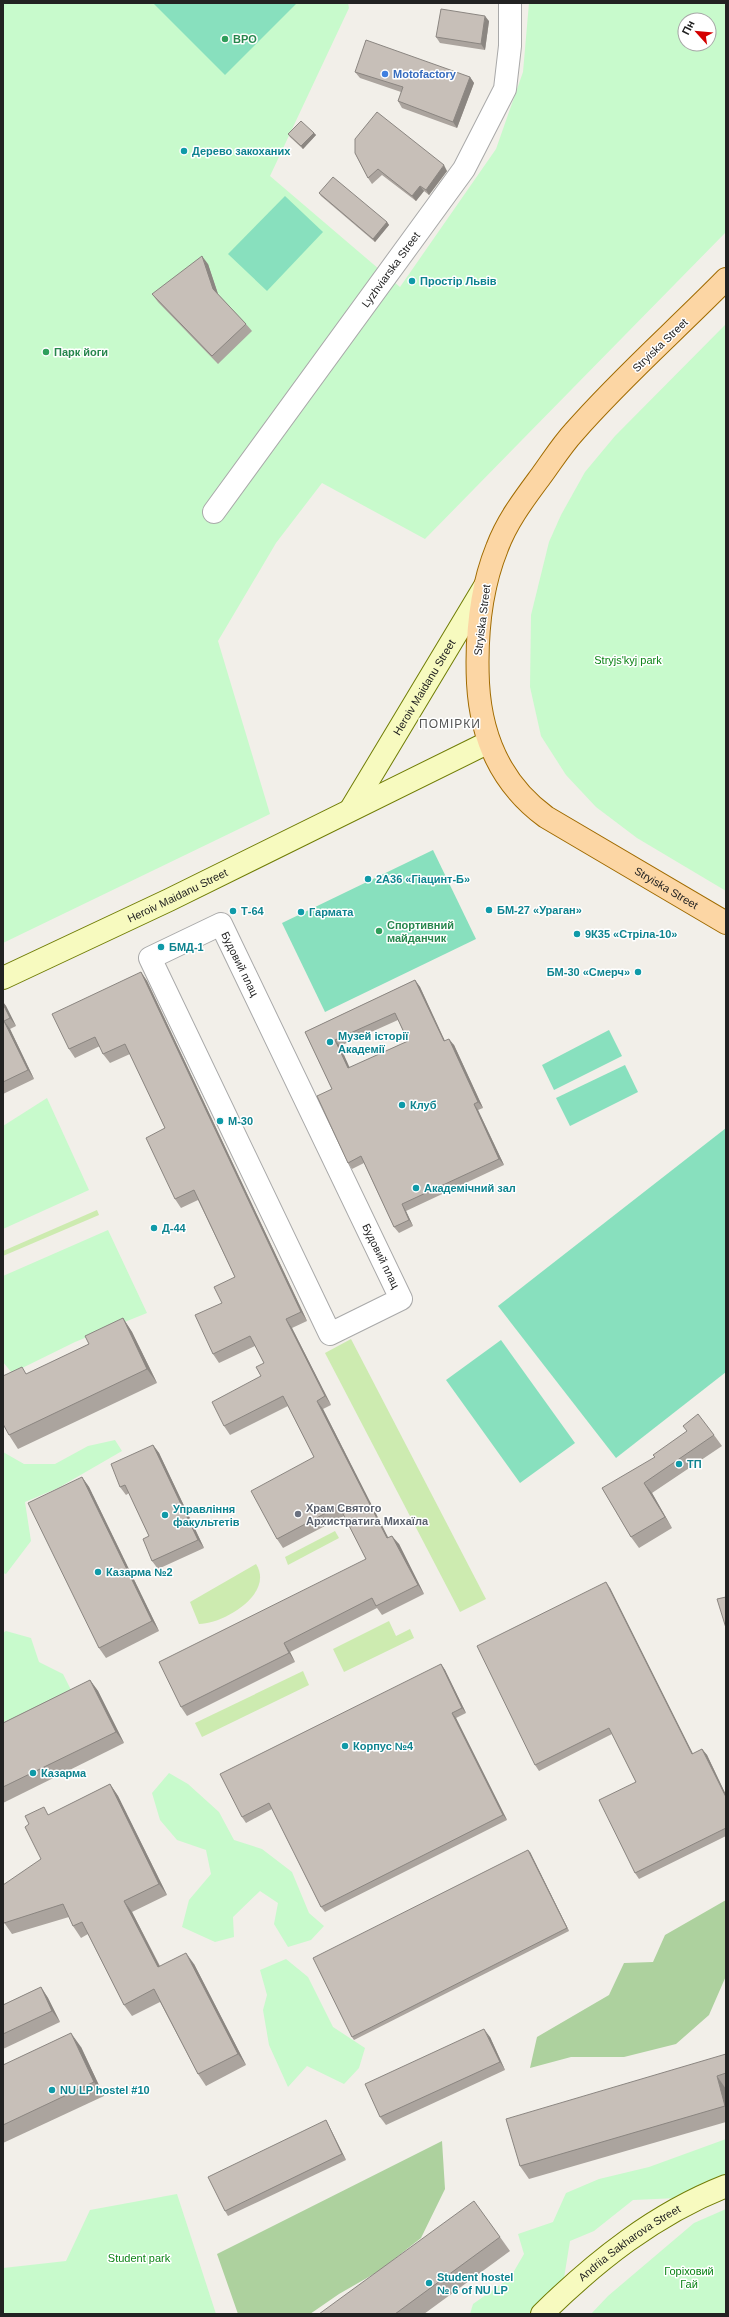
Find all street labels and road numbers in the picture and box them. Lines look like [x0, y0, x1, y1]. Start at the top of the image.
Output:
street label: Lyzhviarska Street [359, 230, 422, 310]
street label: Stryiska Street [630, 316, 690, 374]
street label: Stryiska Street [472, 584, 492, 656]
street label: Heroiv Maidanu Street [391, 637, 458, 737]
street label: Stryiska Street [632, 865, 700, 911]
street label: Heroiv Maidanu Street [126, 866, 229, 925]
street label: Будовий плац [219, 930, 261, 999]
street label: Будовий плац [360, 1222, 402, 1291]
street label: Andriia Sakharova Street [576, 2203, 682, 2283]

